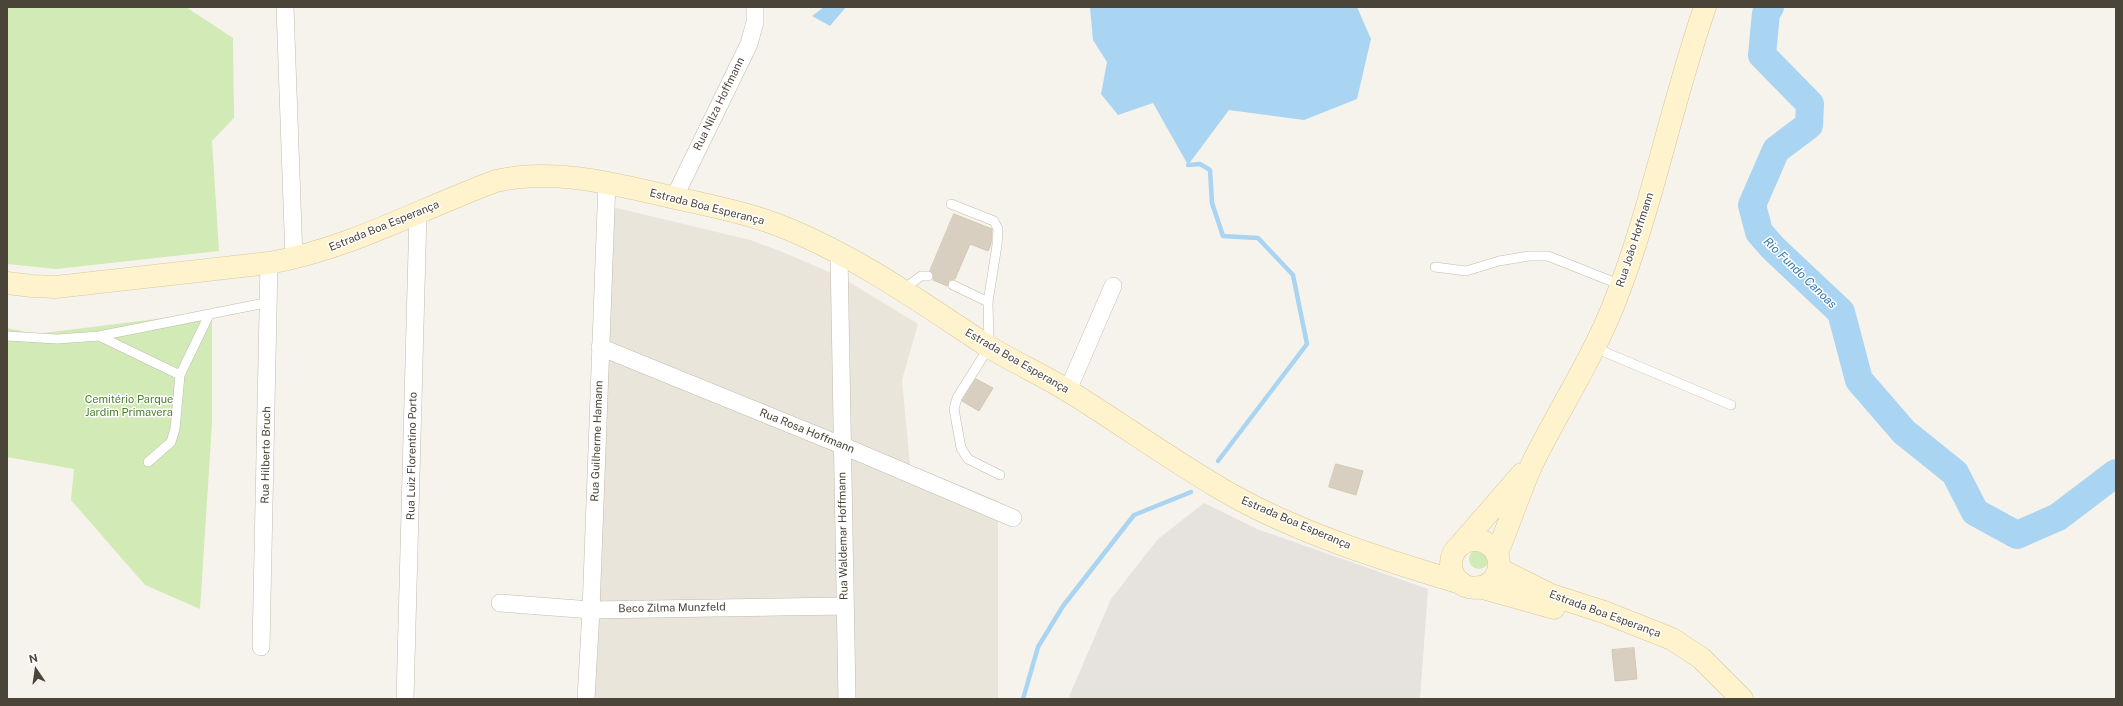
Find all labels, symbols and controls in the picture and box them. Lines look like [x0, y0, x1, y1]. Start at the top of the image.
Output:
street label: Rua Nilza Hoffmann [691, 55, 747, 153]
street label: Estrada Boa Esperança [648, 186, 766, 228]
street label: Rua João Hoffmann [1613, 191, 1657, 289]
street label: Estrada Boa Esperança [327, 198, 441, 254]
water label: Rio Fundo Canoas [1760, 234, 1840, 312]
street label: Estrada Boa Esperança [963, 326, 1071, 396]
street label: Rua Guilherme Hamann [588, 380, 606, 502]
street label: Rua Luiz Florentino Porto [404, 392, 420, 520]
park label: Cemitério Parque Jardim Primavera [85, 393, 173, 419]
street label: Rua Hilberto Bruch [259, 406, 273, 504]
street label: Rua Rosa Hoffmann [758, 406, 856, 456]
street label: Rua Waldemar Hoffmann [835, 472, 851, 600]
street label: Estrada Boa Esperança [1239, 494, 1353, 552]
street label: Estrada Boa Esperança [1547, 588, 1663, 640]
street label: Beco Zilma Munzfeld [618, 600, 726, 616]
north arrow [16, 650, 56, 690]
text: N [28, 651, 39, 665]

